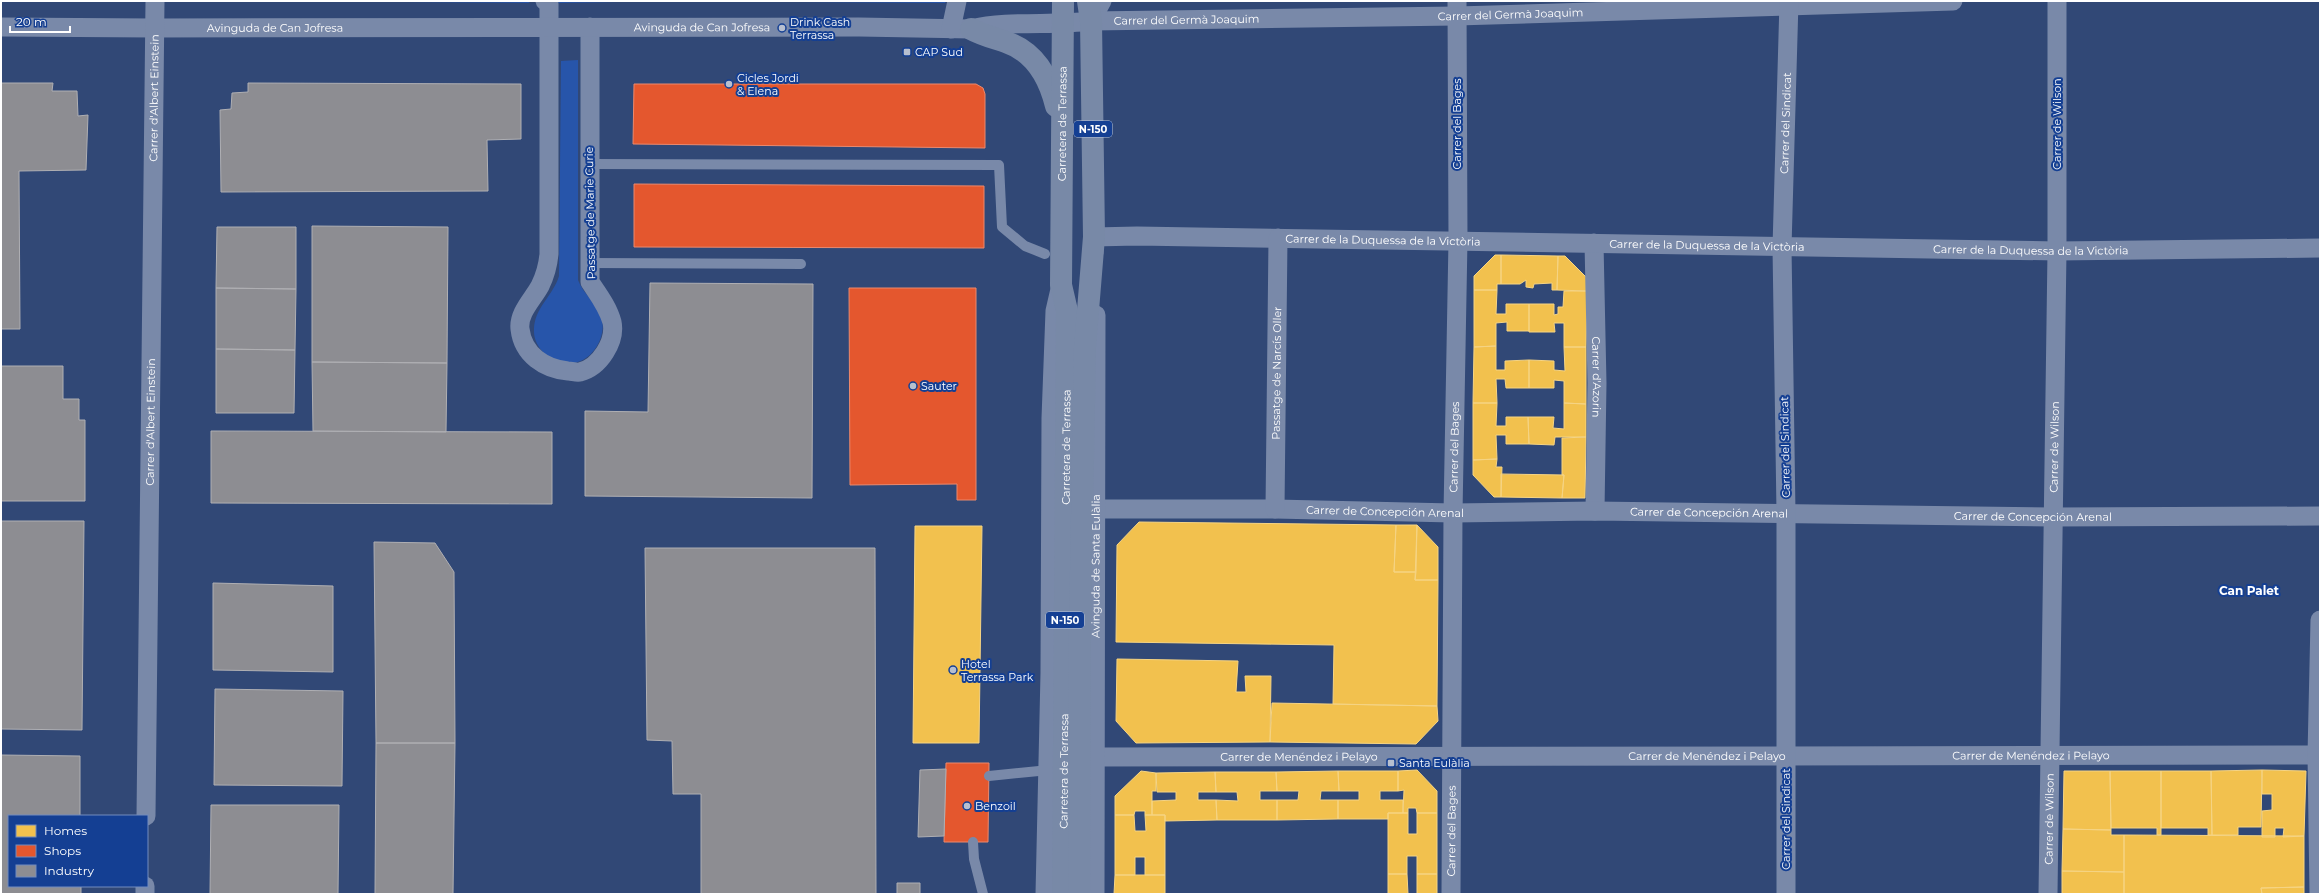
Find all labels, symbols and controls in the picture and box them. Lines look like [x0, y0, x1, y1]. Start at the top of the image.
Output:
street label: Carrer del Germà Joaquim [1438, 5, 1584, 23]
scale bar [10, 8, 70, 34]
street label: Carrer del Germà Joaquim [1114, 12, 1259, 28]
text: 20 m [16, 14, 47, 29]
place label: Drink Cash Terrassa [790, 15, 850, 42]
street label: Avinguda de Can Jofresa [634, 20, 770, 34]
street label: Avinguda de Can Jofresa [207, 21, 343, 35]
marker: Drink Cash Terrassa [777, 23, 787, 33]
street label: Carrer d'Albert Einstein [146, 34, 162, 162]
place label: CAP Sud [915, 45, 963, 59]
marker: CAP Sud [902, 47, 912, 57]
street label: Carretera de Terrassa [1055, 66, 1070, 181]
place label: Cicles Jordi & Elena [737, 71, 799, 98]
street label: Carrer del Sindicat [1777, 72, 1794, 174]
street label: Carrer del Bages [1450, 78, 1464, 170]
street label: Carrer de Wilson [2050, 78, 2064, 170]
marker: Cicles Jordi & Elena [724, 79, 734, 89]
road number: N-150 [1074, 121, 1112, 137]
street label: Passatge de Marie Curie [582, 146, 598, 279]
street label: Carrer de la Duquessa de la Victòria [1285, 231, 1481, 249]
street label: Carrer de la Duquessa de la Victòria [1609, 237, 1805, 254]
street label: Carrer de la Duquessa de la Victòria [1933, 242, 2129, 258]
street label: Passatge de Narcís Oller [1269, 306, 1284, 440]
street label: Carrer d'Azorin [1589, 336, 1604, 418]
street label: Carrer d'Albert Einstein [143, 358, 158, 486]
place label: Sauter [921, 379, 957, 393]
marker: Sauter [908, 381, 918, 391]
street label: Carretera de Terrassa [1059, 389, 1073, 505]
street label: Carrer del Sindicat [1777, 396, 1793, 498]
street label: Carrer del Bages [1446, 401, 1462, 493]
street label: Carrer de Wilson [2047, 401, 2062, 493]
street label: Avinguda de Santa Eulàlia [1088, 494, 1103, 638]
street label: Carrer de Concepción Arenal [1306, 503, 1464, 520]
street label: Carrer de Concepción Arenal [1630, 504, 1788, 521]
street label: Carrer de Concepción Arenal [1954, 509, 2112, 524]
district label: Can Palet [2219, 583, 2280, 598]
road number: N-150 [1046, 612, 1084, 628]
place label: Hotel Terrassa Park [961, 657, 1034, 684]
marker: Hotel Terrassa Park [948, 665, 958, 675]
street label: Carretera de Terrassa [1056, 713, 1071, 829]
street label: Carrer de Menéndez i Pelayo [1952, 748, 2110, 763]
street label: Carrer de Menéndez i Pelayo [1628, 749, 1786, 763]
street label: Carrer de Menéndez i Pelayo [1220, 750, 1378, 764]
place label: Santa Eulàlia [1399, 756, 1470, 770]
marker: Santa Eulàlia [1386, 758, 1396, 768]
street label: Carrer del Sindicat [1779, 768, 1793, 870]
street label: Carrer de Wilson [2041, 773, 2057, 865]
street label: Carrer del Bages [1444, 785, 1459, 877]
place label: Benzoil [975, 799, 1016, 813]
marker: Benzoil [962, 801, 972, 811]
legend [8, 815, 148, 887]
text: Homes [44, 823, 87, 838]
text: Shops [44, 843, 81, 858]
text: Industry [44, 863, 94, 878]

